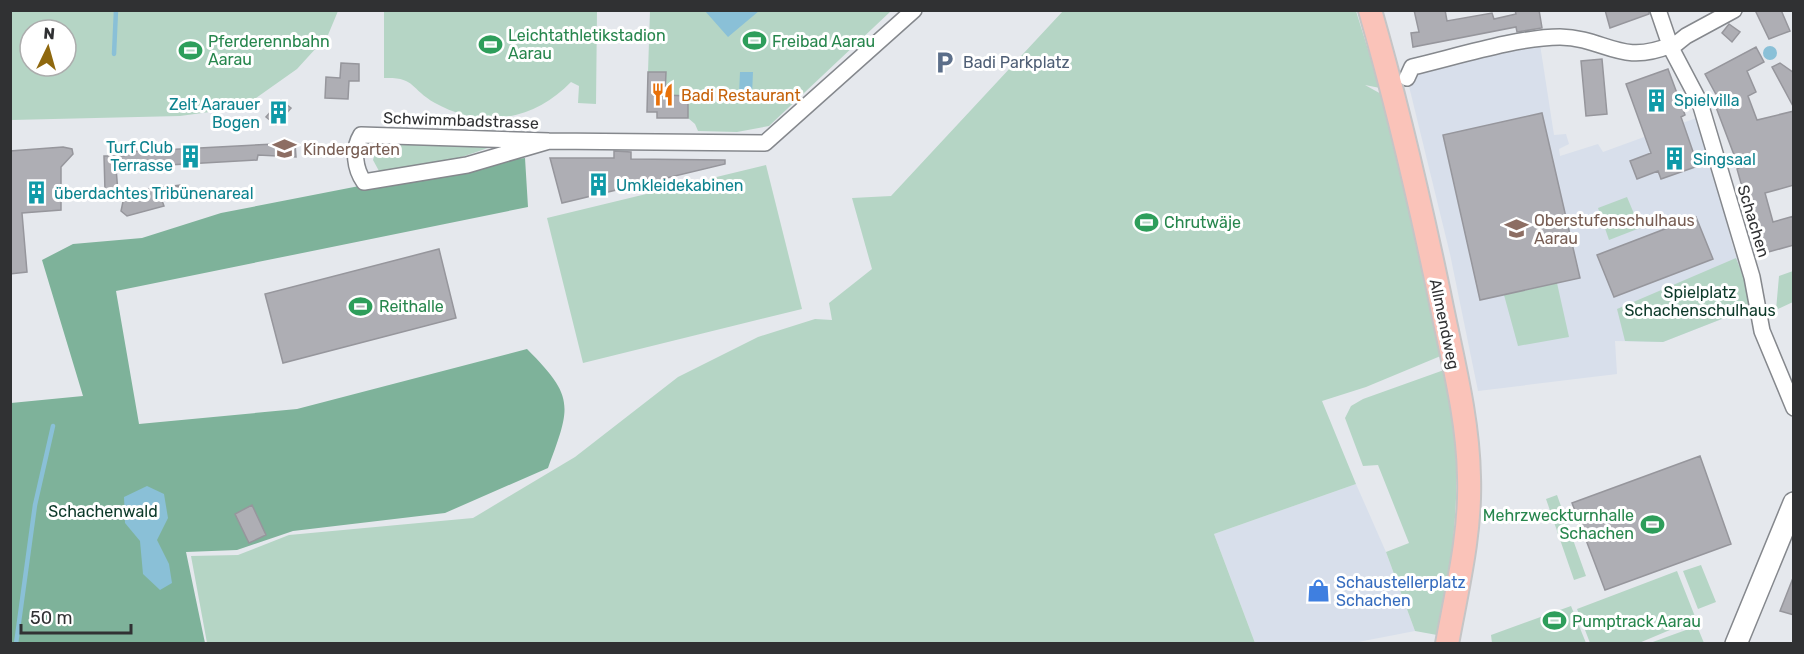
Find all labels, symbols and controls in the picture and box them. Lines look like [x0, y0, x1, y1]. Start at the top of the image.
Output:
north arrow [18, 18, 78, 78]
text: N [43, 24, 56, 44]
place label: Leichtathletikstadion Aarau [508, 26, 666, 63]
sports icon: Freibad Aarau [741, 28, 767, 54]
sports icon: Leichtathletikstadion Aarau [477, 31, 503, 57]
place label: Pferderennbahn Aarau [208, 32, 330, 69]
place label: Freibad Aarau [772, 32, 875, 51]
sports icon: Pferderennbahn Aarau [177, 37, 203, 63]
parking icon: Badi Parkplatz [932, 49, 958, 75]
place label: Badi Parkplatz [963, 53, 1070, 72]
restaurant icon: Badi Restaurant [650, 82, 676, 108]
place label: Badi Restaurant [681, 86, 801, 105]
building icon: Spielvilla [1643, 87, 1669, 113]
place label: Spielvilla [1674, 91, 1740, 110]
place label: Zelt Aarauer Bogen [169, 95, 260, 132]
building icon: Zelt Aarauer Bogen [265, 100, 291, 126]
street label: Schwimmbadstrasse [383, 108, 539, 133]
school or university icon: Kindergarten [272, 136, 298, 162]
place label: Turf Club Terrasse [106, 138, 173, 175]
place label: Kindergarten [303, 140, 400, 159]
building icon: Turf Club Terrasse [178, 143, 204, 169]
building icon: Singsaal [1662, 146, 1688, 172]
place label: Singsaal [1693, 150, 1756, 169]
building icon: Umkleidekabinen [585, 172, 611, 198]
place label: Umkleidekabinen [616, 176, 744, 195]
building icon: überdachtes Tribünenareal [23, 180, 49, 206]
street label: Schachen [1734, 183, 1774, 260]
place label: überdachtes Tribünenareal [54, 184, 254, 203]
sports icon: Chrutwäje [1133, 209, 1159, 235]
place label: Oberstufenschulhaus Aarau [1534, 211, 1695, 248]
place label: Chrutwäje [1164, 213, 1241, 232]
school or university icon: Oberstufenschulhaus Aarau [1503, 216, 1529, 242]
street label: Allmendweg [1426, 277, 1463, 371]
park label: Spielplatz Schachenschulhaus [1624, 283, 1776, 320]
sports icon: Reithalle [348, 293, 374, 319]
place label: Reithalle [379, 297, 444, 316]
park label: Schachenwald [48, 502, 158, 521]
place label: Mehrzweckturnhalle Schachen [1483, 506, 1634, 543]
sports icon: Mehrzweckturnhalle Schachen [1639, 511, 1665, 537]
place label: Schaustellerplatz Schachen [1336, 573, 1466, 610]
shop icon: Schaustellerplatz Schachen [1305, 578, 1331, 604]
scale bar [21, 597, 130, 635]
text: 50 m [30, 607, 73, 629]
sports icon: Pumptrack Aarau [1541, 608, 1567, 634]
place label: Pumptrack Aarau [1572, 612, 1701, 631]

